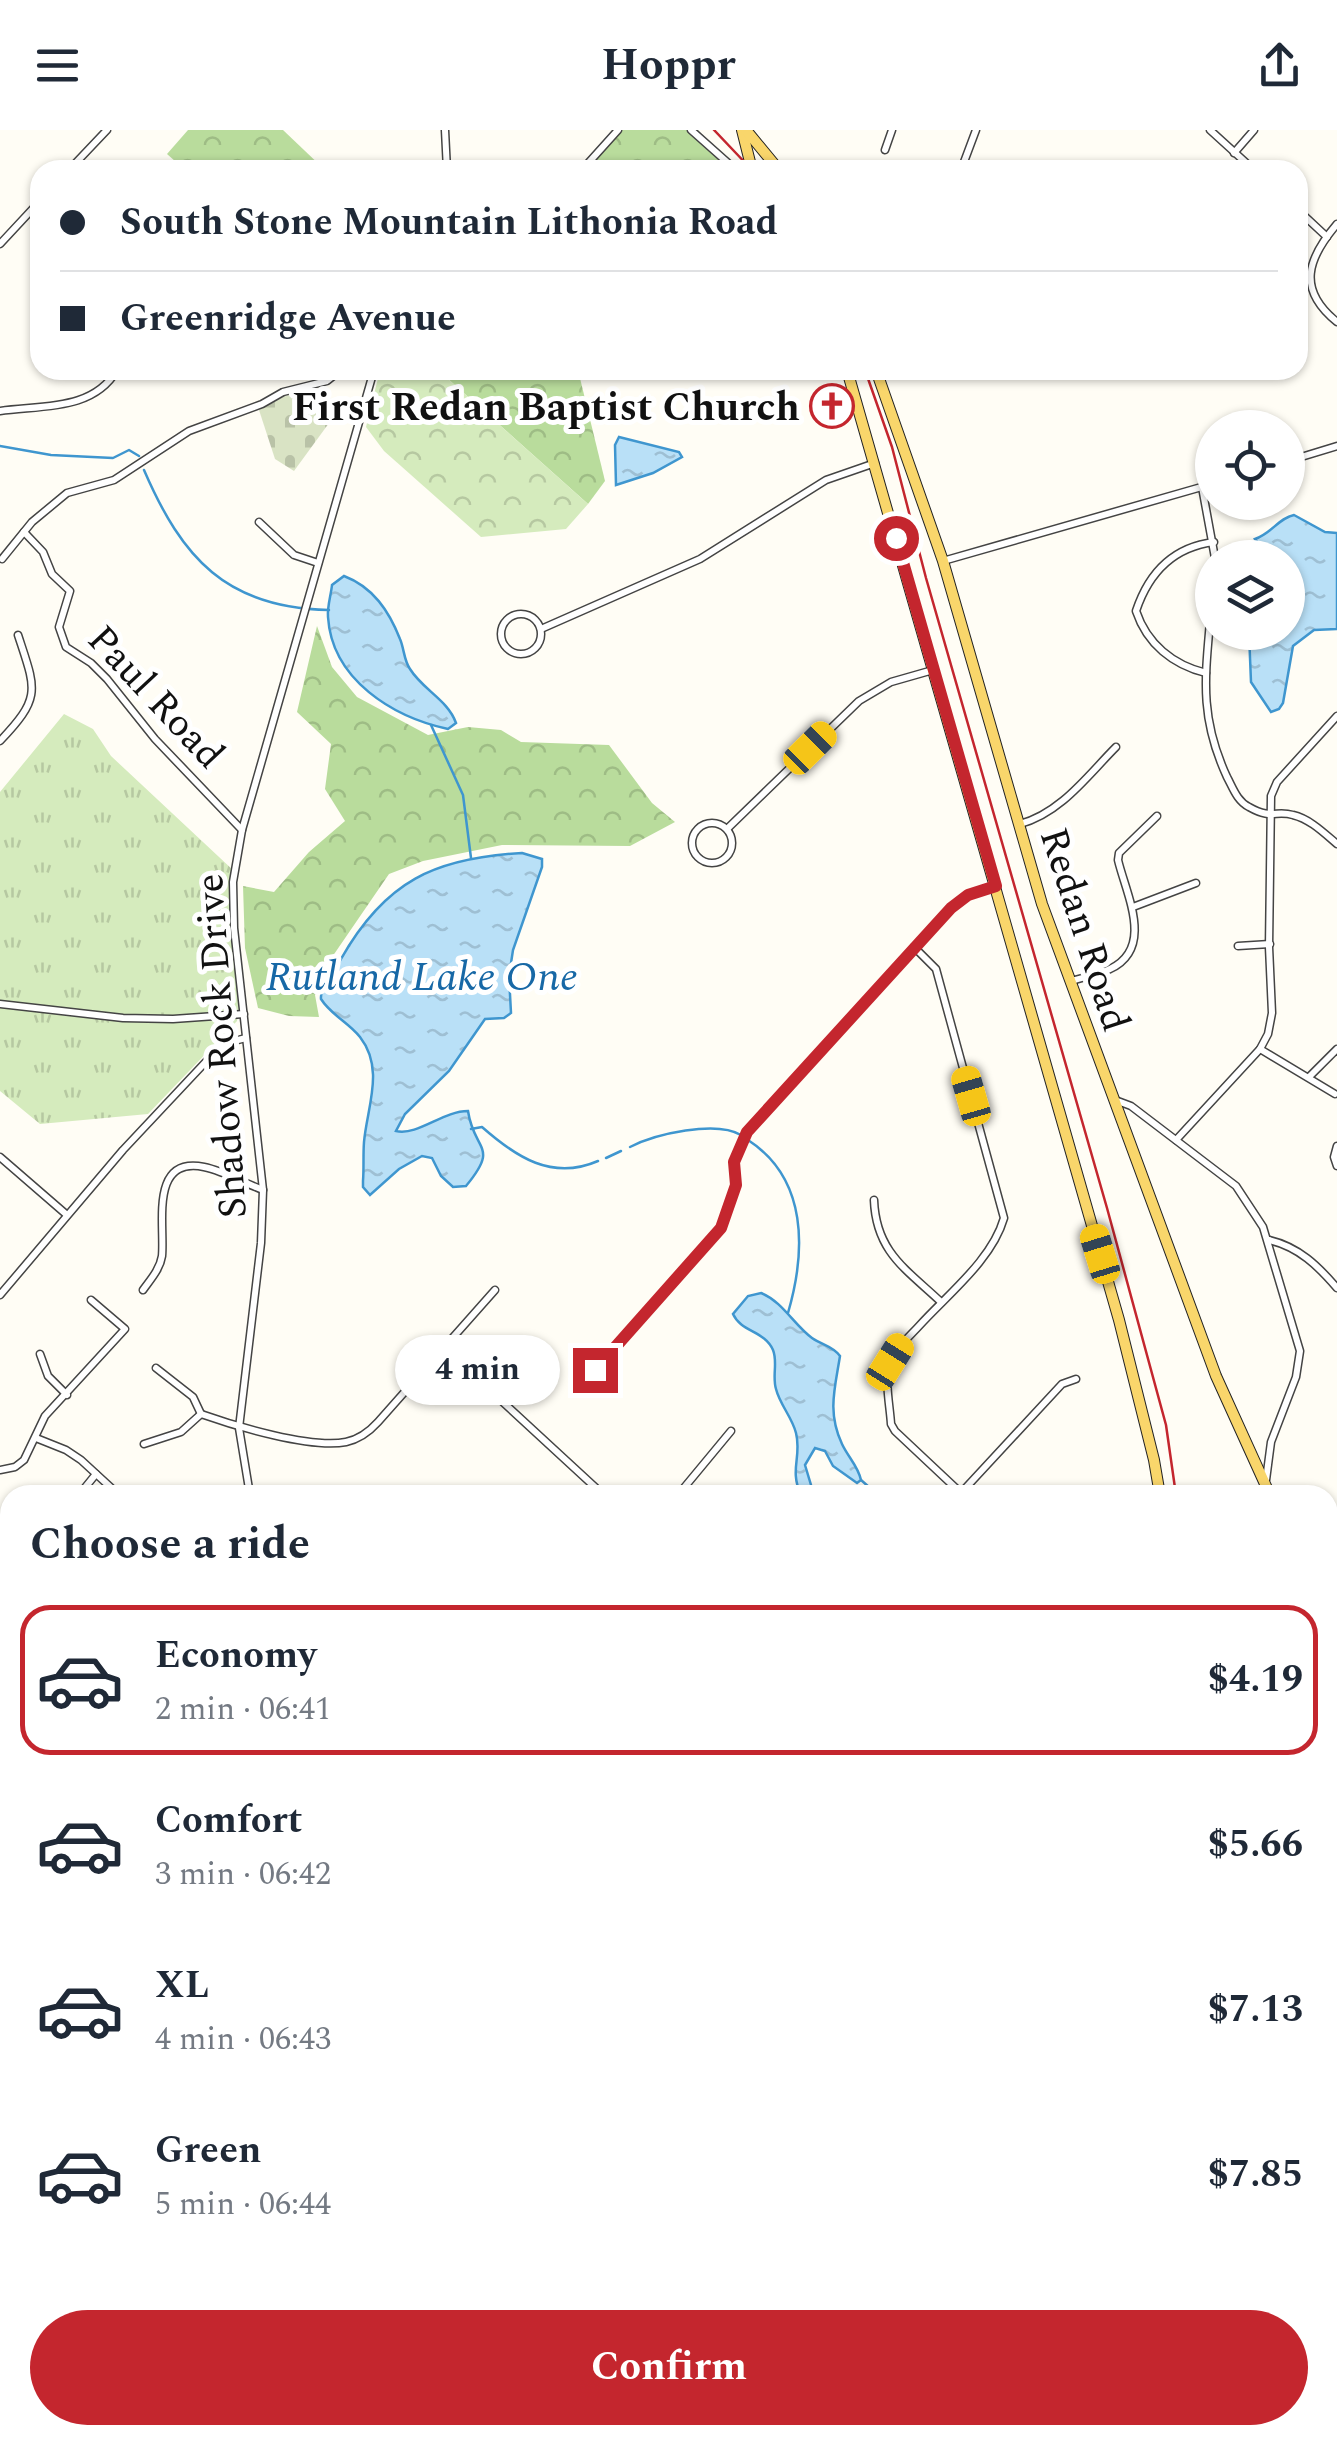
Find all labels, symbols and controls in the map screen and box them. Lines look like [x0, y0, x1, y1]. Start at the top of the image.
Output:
text: Hoppr [601, 31, 736, 100]
icon: menu [30, 38, 85, 93]
icon: share [1252, 38, 1307, 93]
text: South Stone Mountain Lithonia Road [120, 194, 778, 252]
text: Greenridge Avenue [120, 290, 456, 348]
place label: First Redan Baptist Church [292, 378, 800, 439]
church icon: First Redan Baptist Church [809, 383, 855, 429]
map controls [1195, 410, 1305, 650]
button: locate [1195, 410, 1305, 520]
route start [874, 516, 919, 561]
button: layers [1195, 540, 1305, 650]
street label: Paul Road [72, 612, 238, 784]
car [778, 716, 842, 780]
street label: Redan Road [1022, 820, 1145, 1040]
street label: Shadow Rock Drive [180, 871, 265, 1220]
water label: Rutland Lake One [266, 946, 578, 1009]
car [948, 1063, 994, 1129]
car [1077, 1221, 1123, 1287]
car [861, 1329, 919, 1395]
callout: 4 min [395, 1335, 560, 1405]
text: 4 min [435, 1345, 520, 1394]
route end [573, 1348, 618, 1393]
text: Choose a ride [30, 1510, 310, 1579]
text: Economy [155, 1627, 316, 1685]
icon: car [35, 1635, 125, 1725]
text: $4.19 [1208, 1651, 1303, 1709]
text: 2 min · 06:41 [155, 1685, 331, 1734]
text: Comfort [155, 1792, 302, 1850]
icon: car [35, 1800, 125, 1890]
text: $5.66 [1208, 1816, 1303, 1874]
text: 3 min · 06:42 [155, 1850, 331, 1899]
text: XL [155, 1957, 209, 2015]
icon: car [35, 1965, 125, 2055]
text: $7.13 [1208, 1981, 1303, 2039]
text: 4 min · 06:43 [155, 2015, 331, 2064]
text: Green [155, 2122, 262, 2180]
icon: car [35, 2130, 125, 2220]
text: $7.85 [1208, 2146, 1303, 2204]
text: 5 min · 06:44 [155, 2180, 331, 2229]
button: Confirm [30, 2310, 1308, 2425]

